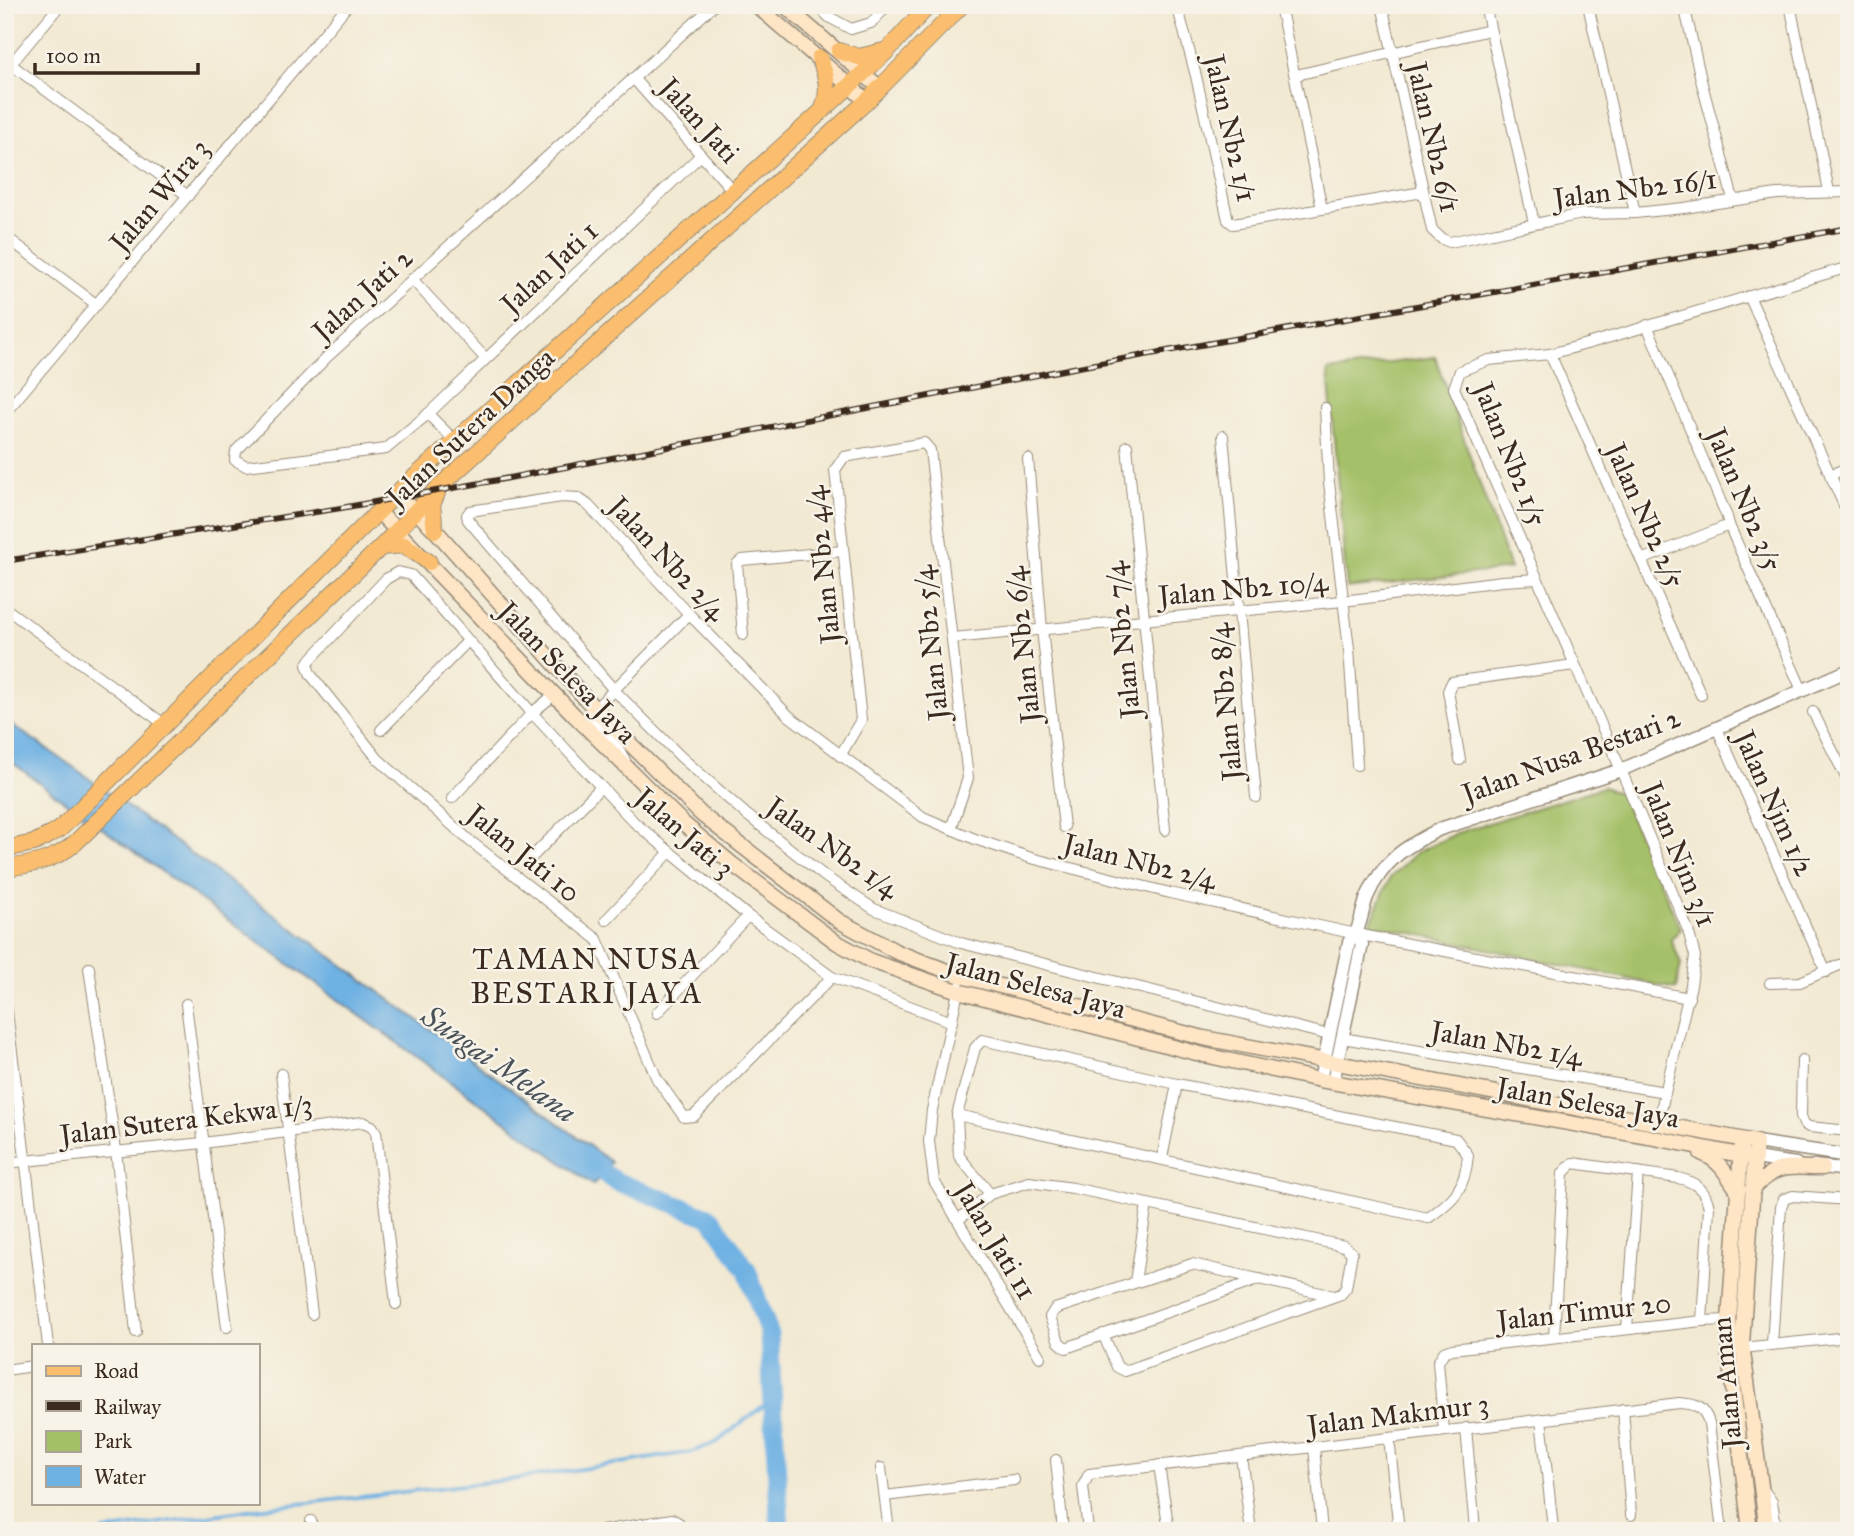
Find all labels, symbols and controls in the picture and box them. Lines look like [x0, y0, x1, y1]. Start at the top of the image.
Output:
scale bar [35, 32, 198, 76]
text: 100 m [46, 43, 101, 69]
street label: Jalan Nb2 1/1 [1196, 48, 1264, 205]
street label: Jalan Nb2 6/1 [1399, 56, 1468, 216]
street label: Jalan Jati [650, 68, 747, 171]
street label: Jalan Wira 3 [100, 132, 217, 261]
street label: Jalan Nb2 16/1 [1548, 161, 1719, 216]
street label: Jalan Jati 1 [491, 214, 605, 323]
street label: Jalan Jati 2 [303, 240, 420, 351]
street label: Jalan Sutera Danga [377, 340, 562, 517]
street label: Jalan Nb2 1/5 [1465, 374, 1555, 531]
street label: Jalan Nb2 3/5 [1698, 420, 1790, 576]
street label: Jalan Nb2 2/5 [1597, 435, 1693, 593]
street label: Jalan Nb2 4/4 [797, 483, 848, 648]
street label: Jalan Nb2 2/4 [599, 487, 735, 629]
street label: Jalan Nb2 7/4 [1097, 558, 1148, 723]
street label: Jalan Nb2 5/4 [905, 562, 956, 725]
street label: Jalan Nb2 6/4 [997, 564, 1048, 728]
street label: Jalan Nb2 10/4 [1154, 564, 1331, 614]
street label: Jalan Selesa Jaya [489, 591, 645, 751]
street label: Jalan Nb2 8/4 [1201, 621, 1250, 785]
street label: Jalan Nusa Bestari 2 [1455, 700, 1685, 812]
street label: Jalan Njm 1/2 [1726, 722, 1822, 882]
street label: Jalan Njm 3/1 [1634, 774, 1724, 932]
street label: Jalan Jati 3 [626, 778, 742, 885]
street label: Jalan Nb2 1/4 [757, 787, 907, 907]
street label: Jalan Jati 10 [457, 795, 588, 910]
street label: Jalan Nb2 2/4 [1057, 825, 1221, 898]
district label: TAMAN NUSA BESTARI JAYA [471, 941, 703, 1011]
street label: Jalan Selesa Jaya [939, 944, 1130, 1026]
water label: Sungai Melana [414, 997, 583, 1131]
street label: Jalan Nb2 1/4 [1425, 1012, 1587, 1074]
street label: Jalan Selesa Jaya [1491, 1069, 1682, 1136]
street label: Jalan Sutera Kekwa 1/3 [55, 1087, 314, 1153]
street label: Jalan Jati 11 [945, 1172, 1044, 1306]
street label: Jalan Timur 20 [1492, 1285, 1673, 1338]
street label: Jalan Aman [1703, 1315, 1750, 1453]
legend [32, 1344, 259, 1504]
text: Road [94, 1358, 139, 1384]
street label: Jalan Makmur 3 [1302, 1386, 1491, 1443]
text: Railway [94, 1394, 162, 1420]
text: Park [94, 1428, 132, 1454]
text: Water [94, 1464, 146, 1490]

